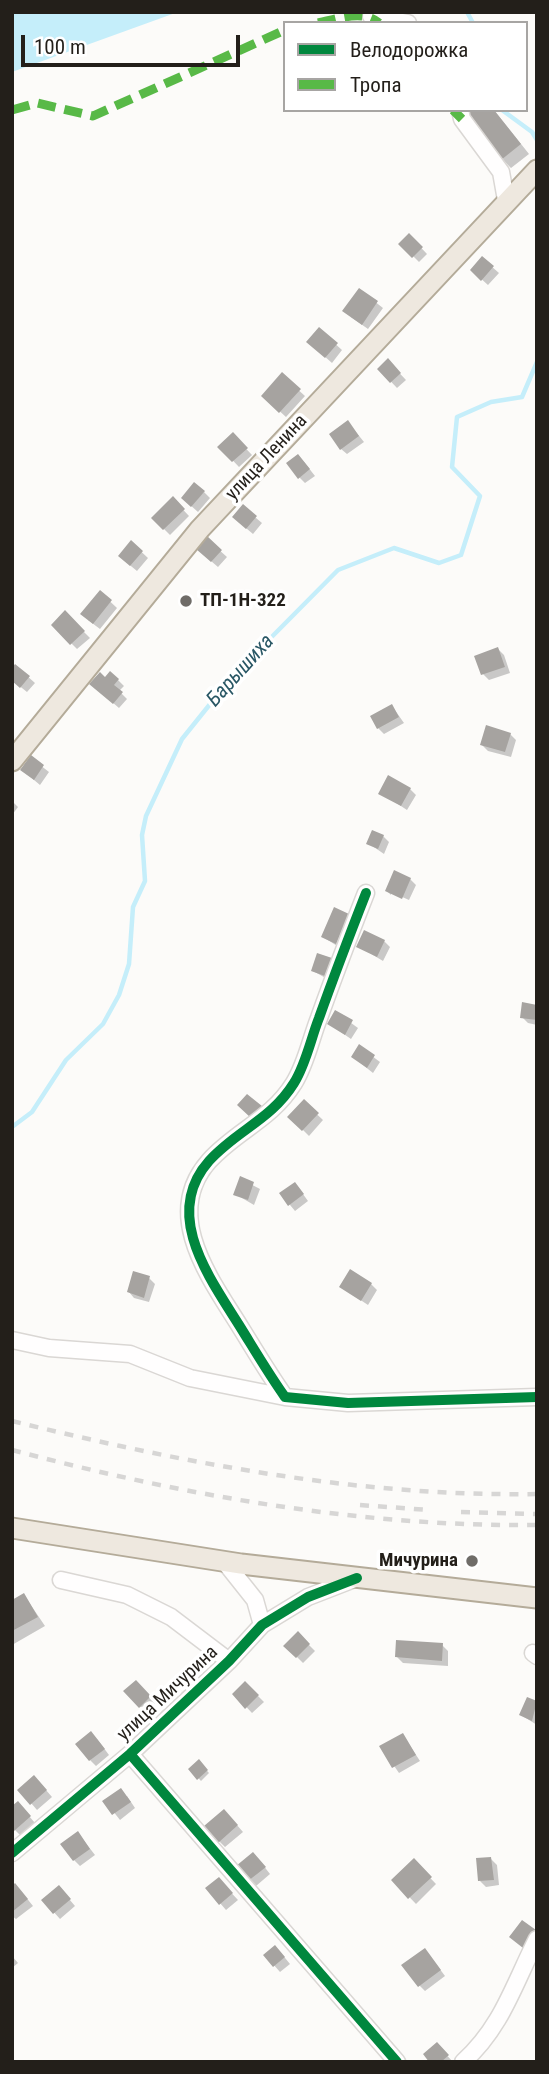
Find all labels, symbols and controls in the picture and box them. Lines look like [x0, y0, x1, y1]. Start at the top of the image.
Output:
scale bar [24, 21, 243, 65]
legend [283, 21, 528, 112]
text: 100 m [34, 35, 86, 59]
text: Велодорожка [350, 38, 468, 62]
text: Тропа [350, 73, 401, 97]
street label: улица Ленина [221, 410, 313, 506]
place label: ТП-1Н-322 [200, 590, 286, 612]
marker: ТП-1Н-322 [178, 593, 194, 609]
water label: Барышиха [202, 630, 280, 712]
place label: Мичурина [379, 1550, 458, 1572]
marker: Мичурина [464, 1553, 480, 1569]
street label: улица Мичурина [113, 1642, 223, 1746]

